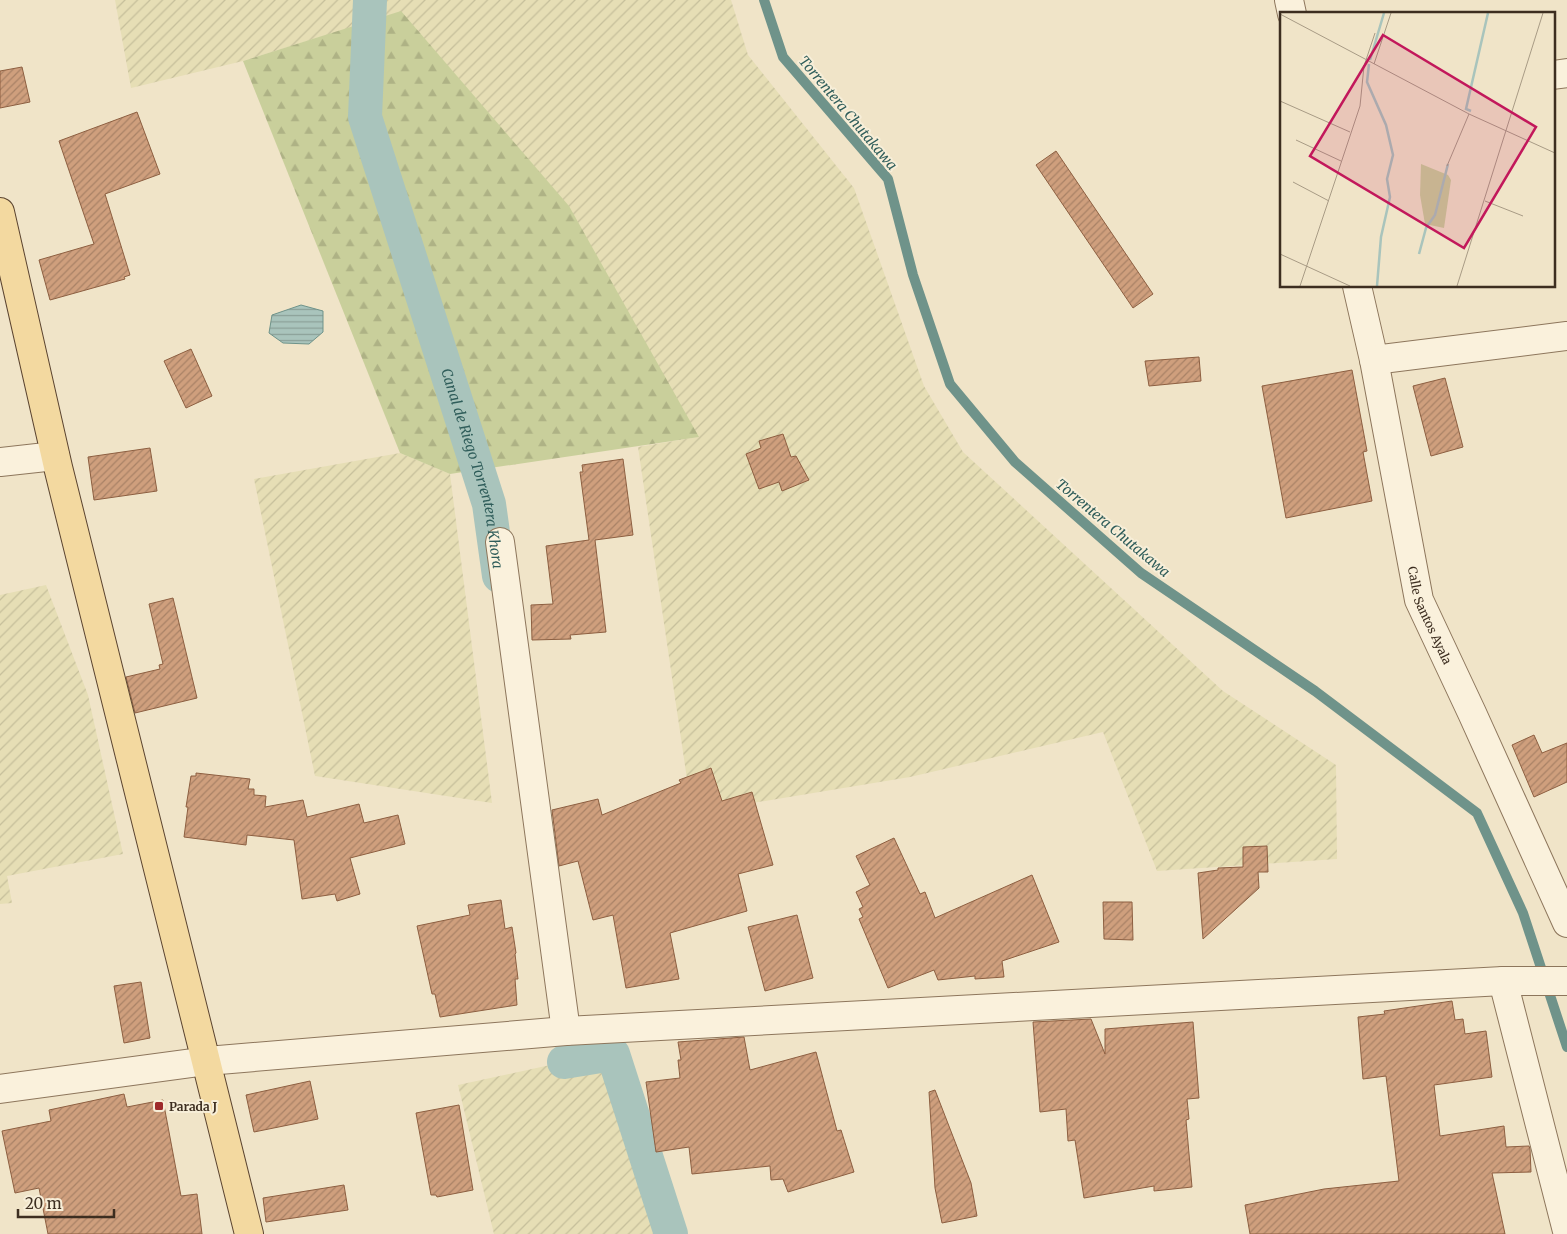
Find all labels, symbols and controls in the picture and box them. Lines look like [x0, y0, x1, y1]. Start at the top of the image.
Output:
inset map [1280, 12, 1554, 288]
water label: Torrentera Chutakawa [795, 52, 901, 174]
water label: Canal de Riego Torrentera Khora [437, 366, 507, 570]
water label: Torrentera Chutakawa [1052, 475, 1174, 581]
street label: Calle Santos Ayala [1405, 565, 1456, 667]
place label: Parada J [169, 1099, 218, 1114]
marker: Parada J [153, 1100, 165, 1112]
scale bar [18, 1186, 114, 1218]
text: 20 m [25, 1194, 62, 1213]

